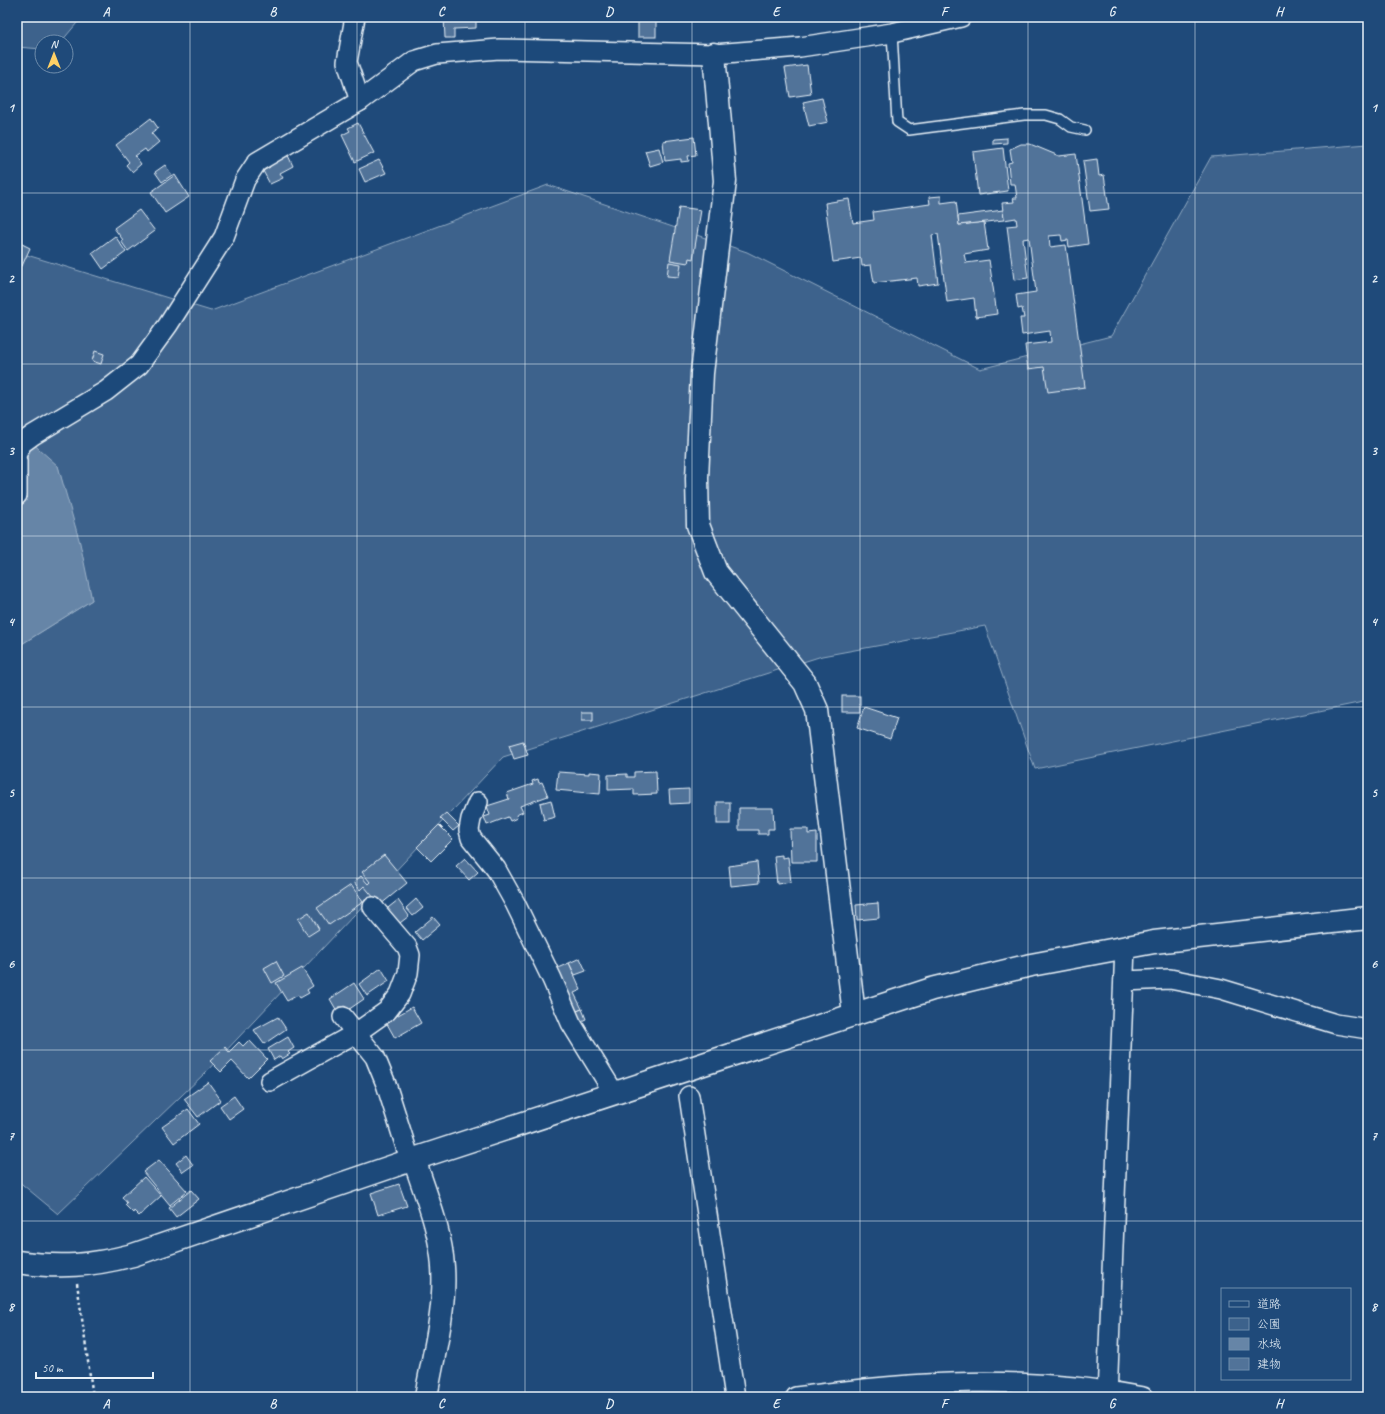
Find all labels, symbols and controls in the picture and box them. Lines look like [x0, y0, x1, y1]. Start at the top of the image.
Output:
text: A [103, 4, 111, 20]
text: B [270, 4, 278, 20]
text: C [438, 4, 446, 20]
text: D [605, 4, 614, 20]
text: E [773, 4, 782, 20]
text: F [941, 4, 950, 20]
text: G [1109, 4, 1117, 20]
text: H [1275, 4, 1285, 20]
north arrow [34, 34, 74, 74]
text: N [51, 37, 60, 51]
text: 1 [8, 100, 16, 116]
text: 1 [1371, 100, 1379, 116]
text: 2 [8, 271, 15, 287]
text: 2 [1371, 271, 1378, 287]
text: 3 [8, 443, 15, 459]
text: 3 [1371, 443, 1378, 459]
text: 4 [8, 614, 16, 630]
text: 4 [1371, 614, 1379, 630]
text: 5 [8, 785, 15, 801]
text: 5 [1371, 785, 1378, 801]
text: 6 [8, 956, 15, 972]
text: 6 [1371, 956, 1378, 972]
text: 7 [8, 1128, 15, 1144]
text: 7 [1371, 1128, 1378, 1144]
legend [1221, 1288, 1351, 1380]
text: 道路 [1257, 1296, 1281, 1312]
text: 8 [8, 1299, 16, 1315]
text: 8 [1371, 1299, 1379, 1315]
text: 公園 [1257, 1316, 1281, 1332]
text: 水域 [1257, 1336, 1281, 1352]
scale bar [36, 1354, 153, 1380]
text: 建物 [1257, 1356, 1281, 1372]
text: 50 m [42, 1360, 64, 1376]
text: A [103, 1396, 111, 1412]
text: B [270, 1396, 278, 1412]
text: C [438, 1396, 446, 1412]
text: D [605, 1396, 614, 1412]
text: E [773, 1396, 782, 1412]
text: F [941, 1396, 950, 1412]
text: G [1109, 1396, 1117, 1412]
text: H [1275, 1396, 1285, 1412]

